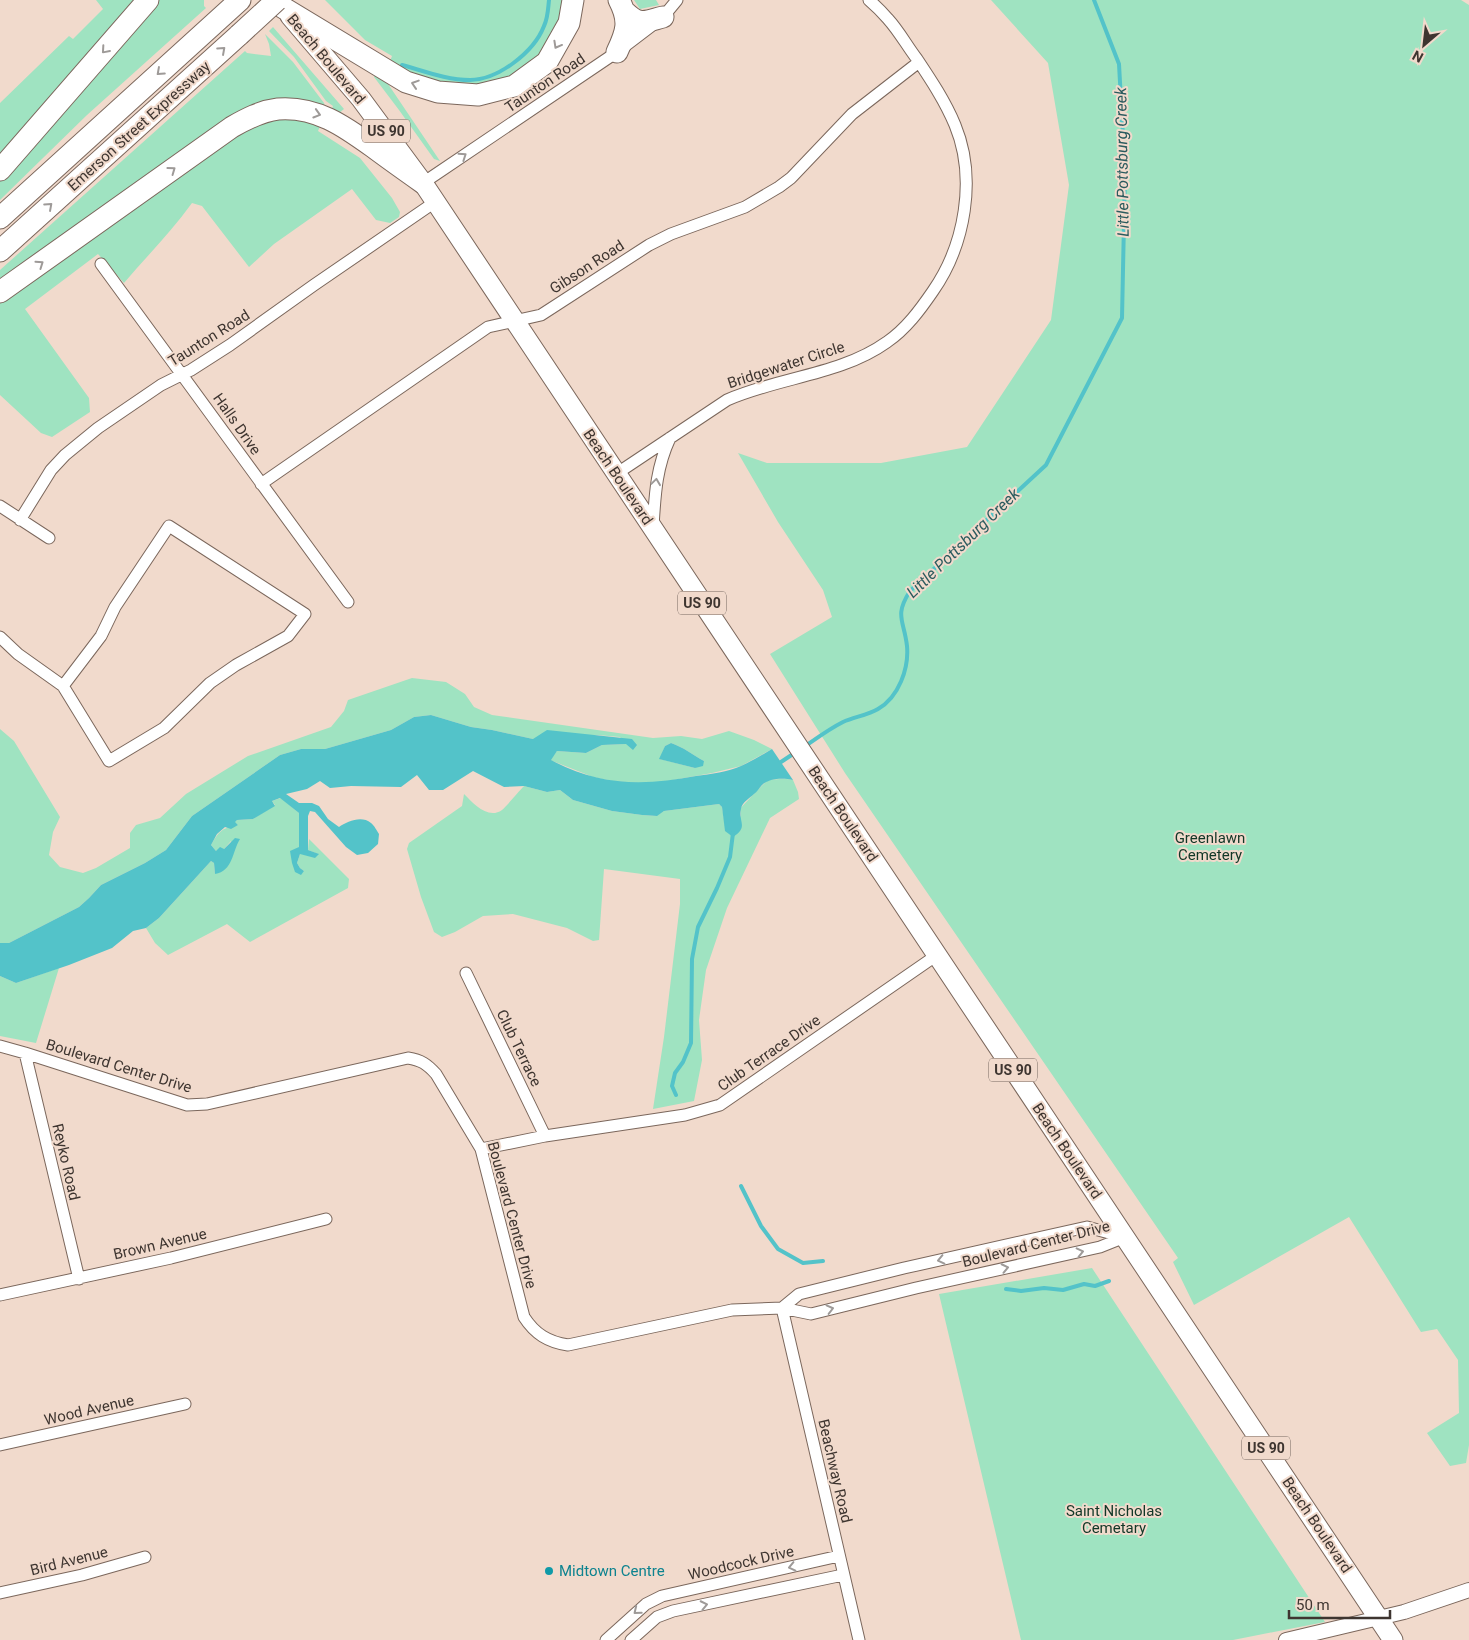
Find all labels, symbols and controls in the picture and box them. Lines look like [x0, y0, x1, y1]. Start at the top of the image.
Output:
street label: Beach Boulevard [283, 10, 369, 108]
north arrow [1399, 20, 1449, 70]
one-way arrow [553, 40, 563, 49]
one-way arrow [101, 45, 110, 54]
one-way arrow [216, 47, 225, 56]
text: N [1410, 47, 1426, 66]
street label: Taunton Road [502, 50, 588, 116]
street label: Emerson Street Expressway [64, 57, 214, 195]
one-way arrow [157, 66, 166, 75]
one-way arrow [411, 80, 419, 90]
water label: Little Pottsburg Creek [1111, 86, 1133, 237]
one-way arrow [312, 108, 321, 118]
road number: US 90 [362, 120, 410, 142]
one-way arrow [458, 153, 467, 162]
one-way arrow [167, 167, 176, 176]
one-way arrow [44, 203, 53, 212]
street label: Gibson Road [546, 236, 628, 298]
one-way arrow [34, 261, 44, 270]
street label: Taunton Road [165, 306, 253, 370]
street label: Bridgewater Circle [725, 338, 847, 392]
street label: Halls Drive [209, 390, 265, 458]
street label: Beach Boulevard [579, 426, 657, 528]
one-way arrow [650, 478, 661, 486]
water label: Little Pottsburg Creek [903, 483, 1024, 602]
road number: US 90 [678, 592, 726, 614]
street label: Beach Boulevard [804, 763, 882, 865]
park label: Greenlawn Cemetery [1175, 829, 1245, 864]
street label: Club Terrace [493, 1007, 545, 1090]
street label: Club Terrace Drive [714, 1011, 824, 1095]
street label: Boulevard Center Drive [44, 1035, 194, 1097]
road number: US 90 [989, 1058, 1037, 1082]
street label: Beach Boulevard [1028, 1100, 1106, 1202]
street label: Reyko Road [48, 1122, 84, 1202]
street label: Boulevard Center Drive [484, 1140, 540, 1291]
street label: Boulevard Center Drive [960, 1217, 1112, 1271]
street label: Brown Avenue [112, 1225, 208, 1263]
one-way arrow [1075, 1247, 1084, 1258]
one-way arrow [937, 1254, 946, 1265]
one-way arrow [1001, 1263, 1010, 1274]
one-way arrow [825, 1304, 834, 1315]
street label: Wood Avenue [42, 1391, 136, 1429]
street label: Beachway Road [814, 1417, 856, 1525]
road number: US 90 [1242, 1436, 1290, 1460]
street label: Beach Boulevard [1278, 1474, 1356, 1576]
park label: Saint Nicholas Cemetary [1066, 1502, 1162, 1537]
street label: Woodcock Drive [686, 1542, 796, 1584]
street label: Bird Avenue [28, 1543, 110, 1579]
one-way arrow [787, 1561, 796, 1572]
place label: Midtown Centre [559, 1562, 665, 1580]
marker: Midtown Centre [543, 1565, 555, 1577]
scale bar [1289, 1588, 1390, 1620]
text: 50 m [1296, 1596, 1330, 1614]
one-way arrow [700, 1600, 709, 1611]
one-way arrow [633, 1606, 642, 1615]

